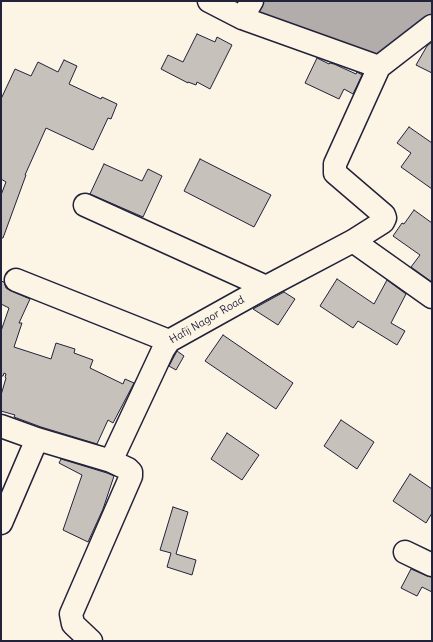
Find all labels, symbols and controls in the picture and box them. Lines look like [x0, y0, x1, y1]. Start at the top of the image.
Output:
street label: Hafij Nagor Road [167, 293, 247, 347]

